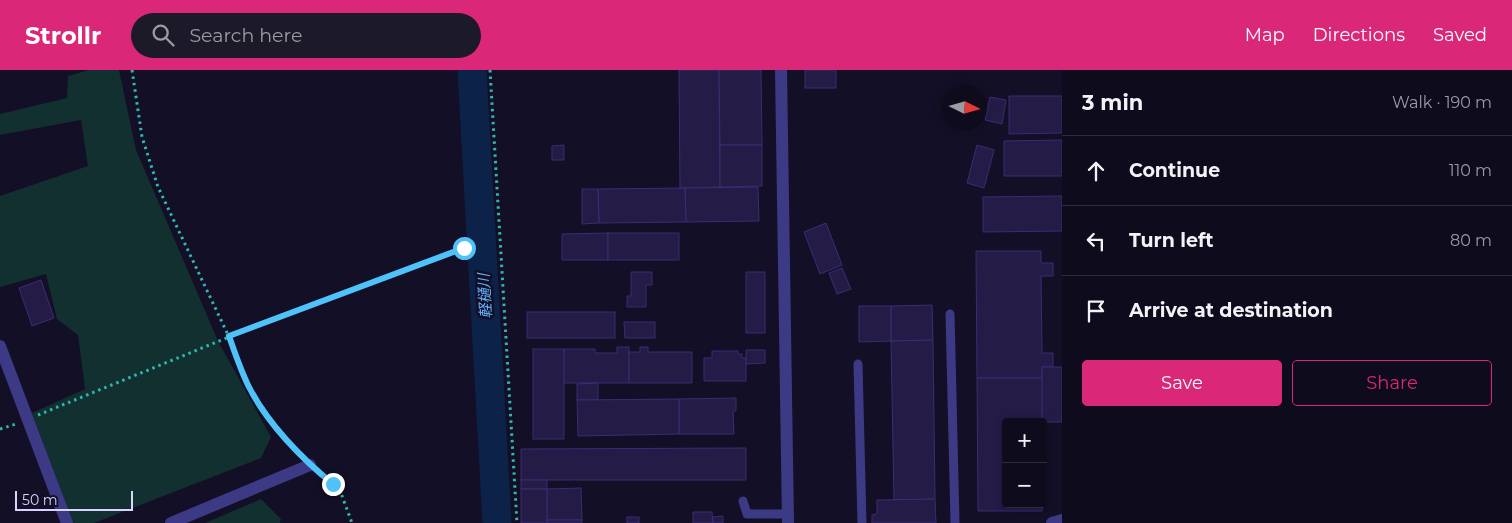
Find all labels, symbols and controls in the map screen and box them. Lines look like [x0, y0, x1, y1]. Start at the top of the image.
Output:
search box [131, 13, 481, 58]
text: Strollr [25, 21, 101, 50]
icon: search [149, 21, 177, 49]
text: Search here [189, 24, 302, 47]
text: Map [1245, 24, 1285, 46]
text: Directions [1313, 24, 1405, 46]
text: Saved [1433, 24, 1487, 46]
north arrow [942, 85, 987, 130]
text: 3 min [1082, 90, 1143, 115]
text: Walk · 190 m [1392, 93, 1492, 112]
icon: ahead [1082, 157, 1110, 185]
text: Continue [1129, 159, 1220, 182]
text: 110 m [1449, 161, 1492, 180]
icon: left [1082, 227, 1110, 255]
text: Turn left [1129, 229, 1214, 252]
text: 80 m [1450, 231, 1492, 250]
route start [453, 237, 476, 260]
water label: 軽樋川 [474, 271, 495, 319]
icon: arrive [1082, 297, 1110, 325]
text: Arrive at destination [1129, 299, 1333, 322]
button: Save [1082, 360, 1282, 406]
button: Share [1292, 360, 1492, 406]
map controls [1002, 418, 1047, 508]
button: + [1002, 418, 1047, 463]
button: − [1002, 463, 1047, 508]
route end [322, 473, 345, 496]
scale bar [15, 488, 132, 511]
text: 50 m [22, 491, 58, 509]

